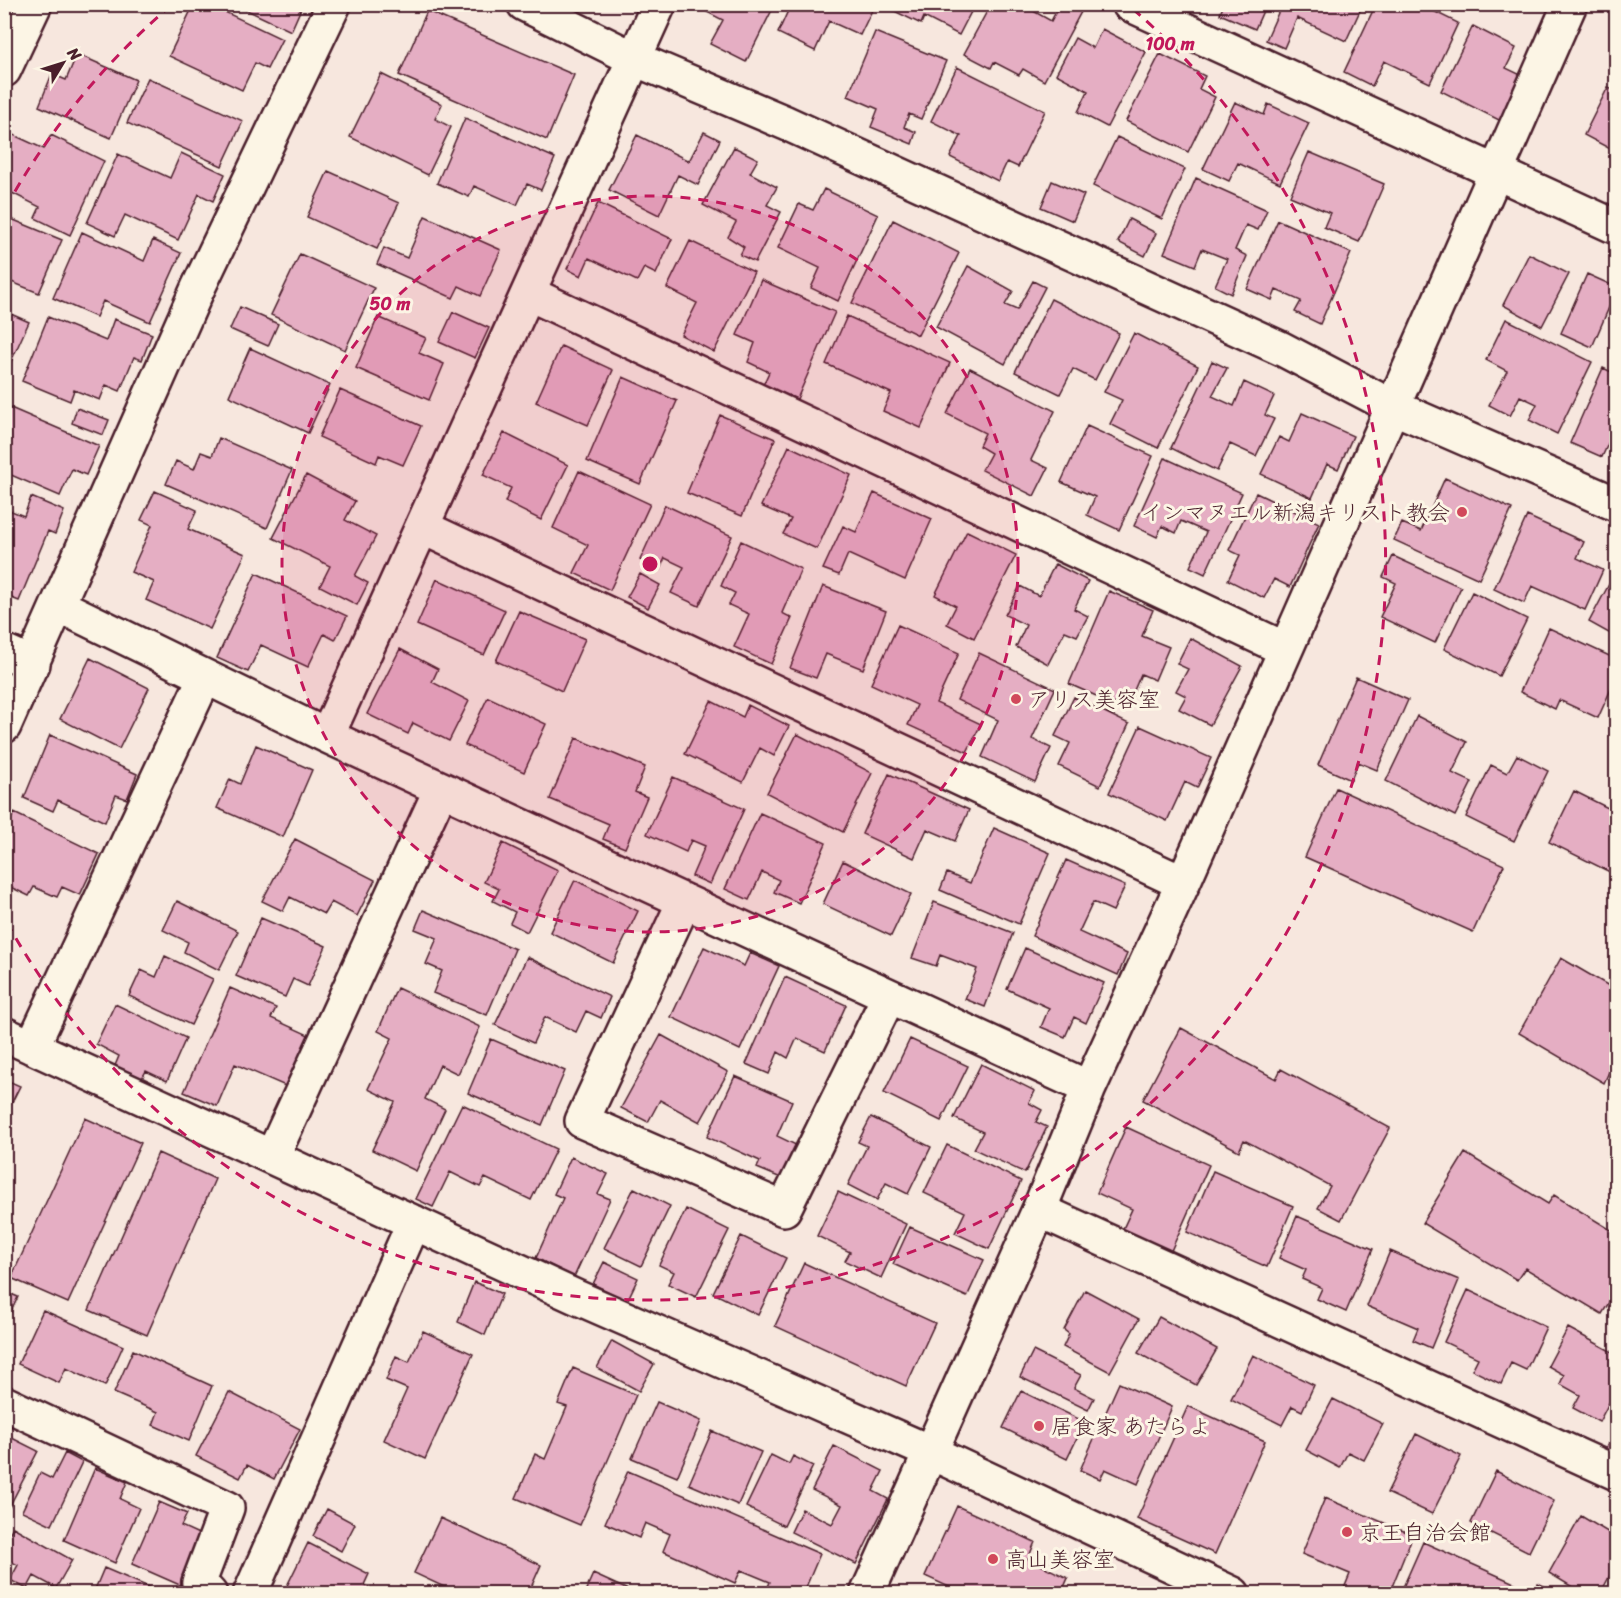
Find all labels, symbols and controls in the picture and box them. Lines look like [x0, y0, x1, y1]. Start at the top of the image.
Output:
text: 100 m [1146, 28, 1195, 60]
north arrow [33, 33, 93, 93]
text: N [59, 40, 90, 68]
text: 50 m [370, 288, 411, 320]
place label: インマヌエル新潟キリスト教会 [1140, 493, 1450, 532]
marker: インマヌエル新潟キリスト教会 [1455, 505, 1469, 519]
centre of rings [640, 554, 660, 574]
place label: アリス美容室 [1028, 680, 1160, 719]
marker: アリス美容室 [1009, 692, 1023, 706]
place label: 居食家 あたらよ [1051, 1407, 1211, 1446]
marker: 居食家 あたらよ [1032, 1419, 1046, 1433]
place label: 京王自治会館 [1359, 1513, 1491, 1552]
marker: 京王自治会館 [1340, 1525, 1354, 1539]
place label: 高山美容室 [1005, 1540, 1115, 1579]
marker: 高山美容室 [986, 1552, 1000, 1566]

